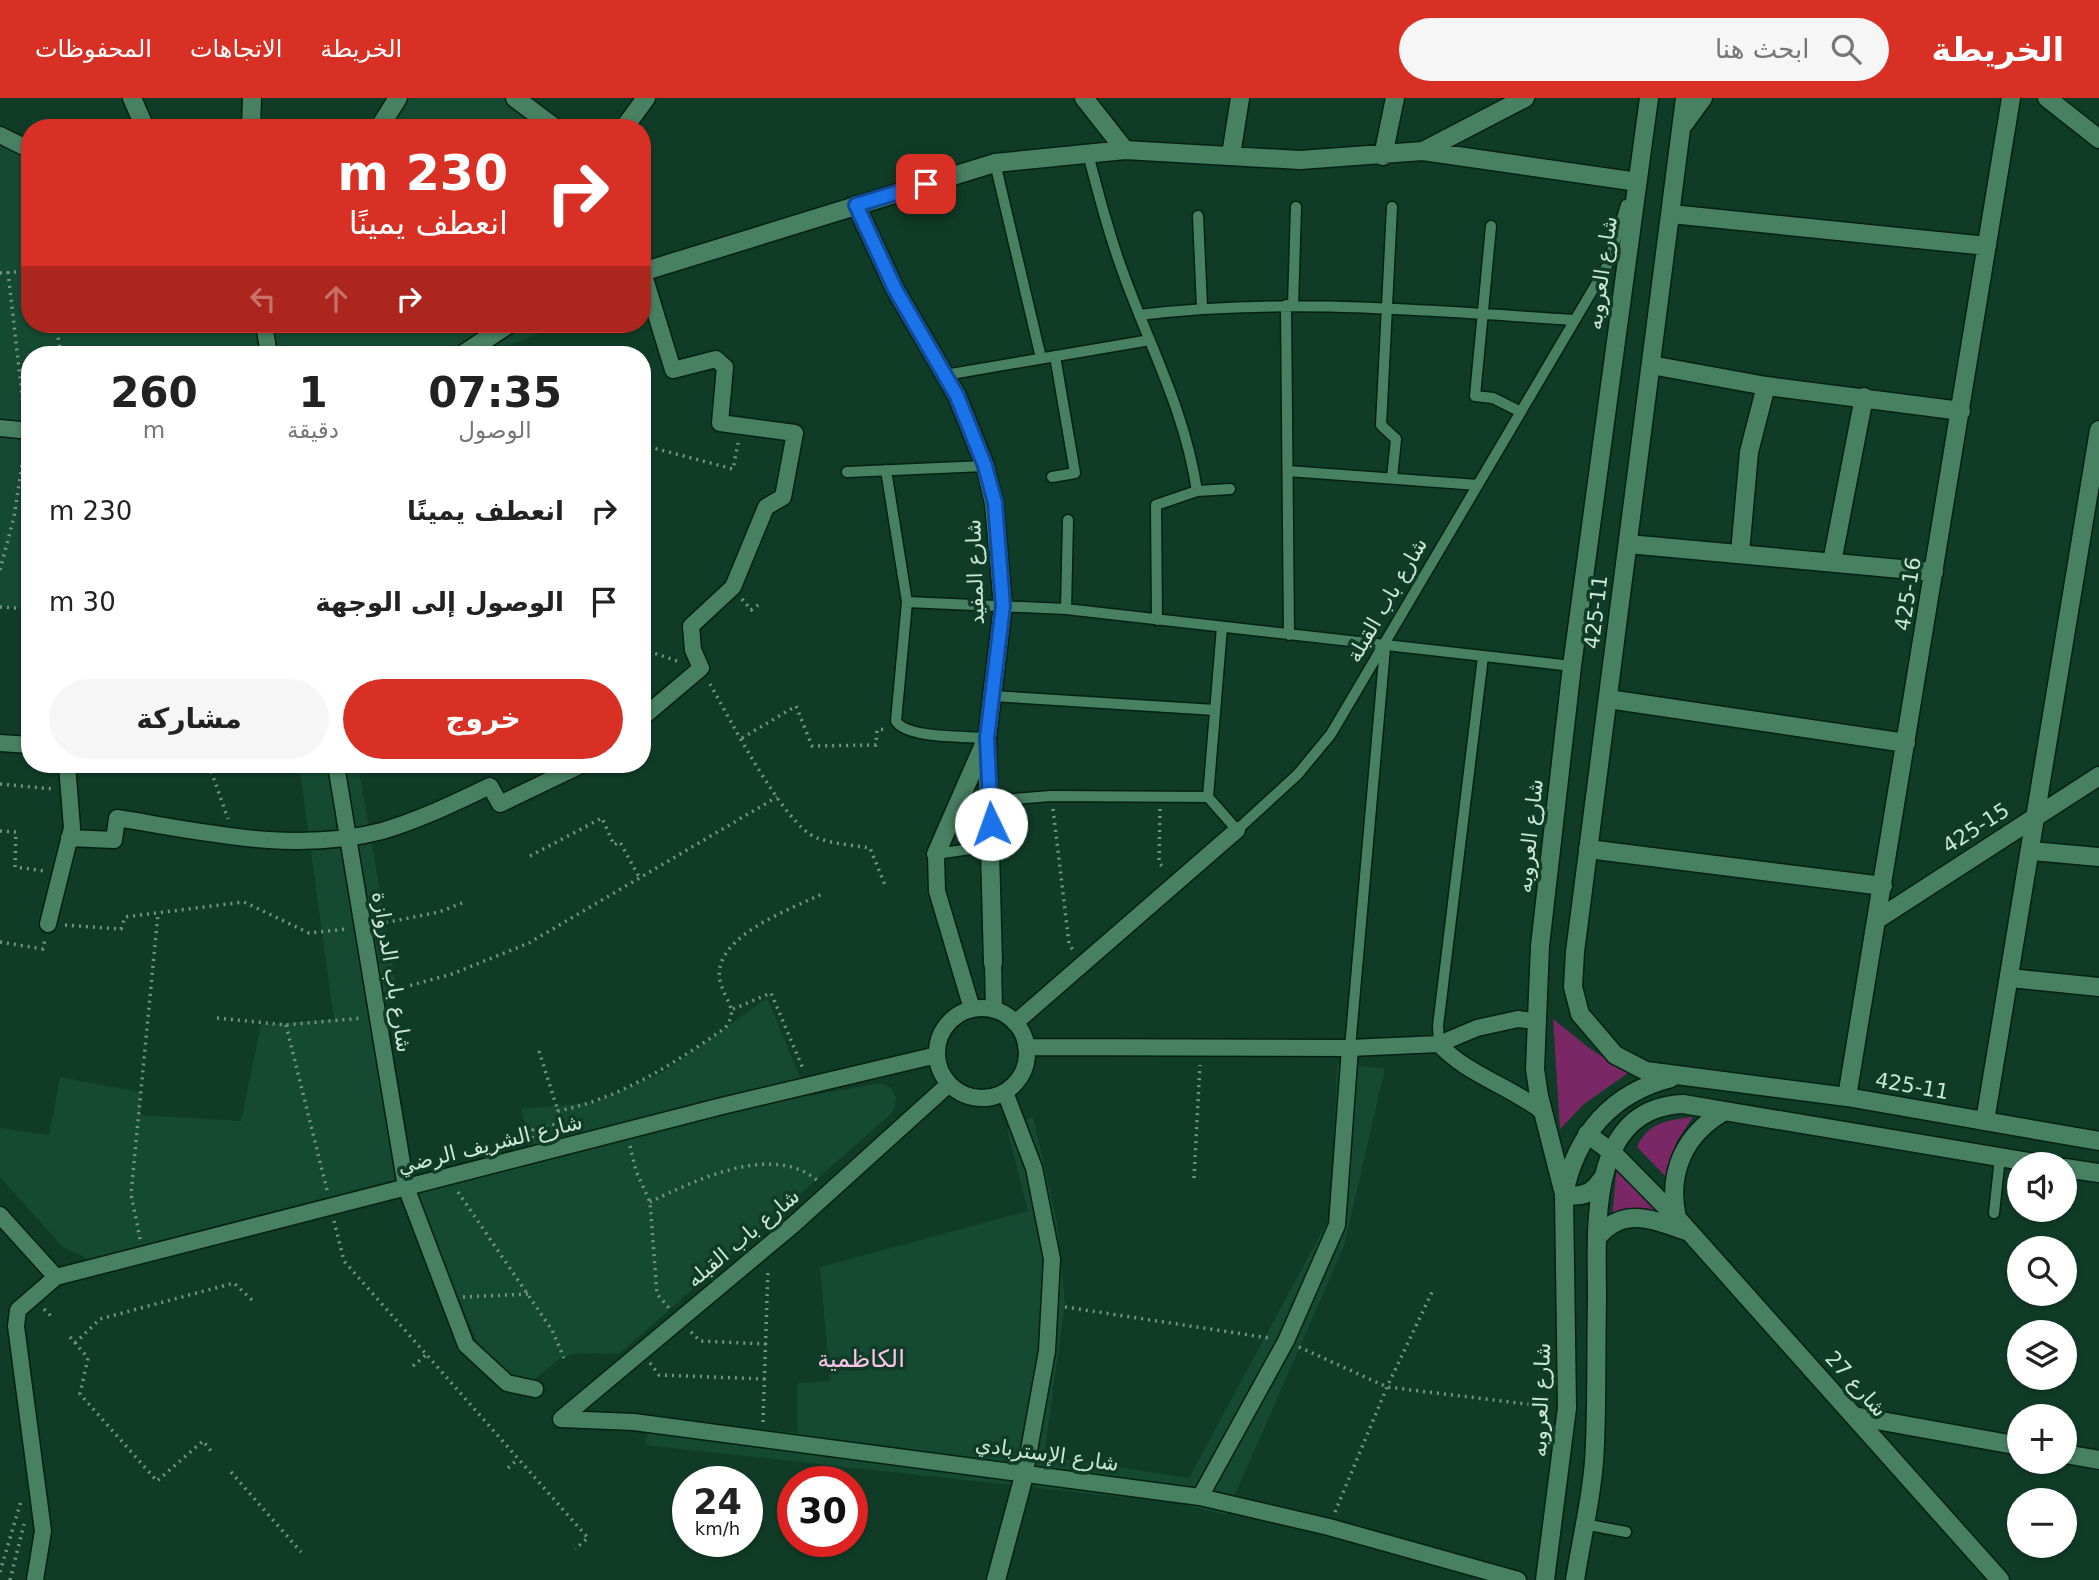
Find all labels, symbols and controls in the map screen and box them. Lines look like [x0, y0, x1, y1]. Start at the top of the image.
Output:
search box [1399, 18, 1889, 81]
icon: search [1827, 30, 1865, 68]
text: الخريطة [1931, 30, 2064, 69]
text: ابحث هنا [1715, 34, 1809, 64]
text: المحفوظات [35, 35, 152, 63]
text: الاتجاهات [190, 35, 282, 63]
text: الخريطة [320, 35, 402, 63]
text: 230 m [338, 145, 508, 202]
icon: right [532, 147, 623, 238]
pin [896, 154, 956, 214]
icon: arrive [907, 165, 945, 203]
text: انعطف يمينًا [349, 204, 508, 242]
street label: شارع العروبه [1582, 215, 1622, 331]
icon: left [244, 280, 282, 318]
icon: ahead [317, 280, 355, 318]
icon: right [390, 280, 428, 318]
text: 260 [110, 368, 198, 417]
text: 1 [298, 368, 328, 417]
text: 07:35 [428, 368, 562, 417]
text: m [143, 417, 165, 443]
text: دقيقة [287, 417, 339, 443]
text: الوصول [458, 417, 532, 443]
icon: right [585, 492, 623, 530]
text: 230 m [49, 496, 132, 526]
text: انعطف يمينًا [407, 496, 564, 526]
street label: شارع المفيد [961, 519, 989, 625]
street label: شارع باب القبلة [1342, 534, 1432, 666]
street label: 425-16 [1890, 555, 1926, 633]
street label: 425-11 [1580, 574, 1612, 650]
icon: arrive [585, 583, 623, 621]
text: 30 m [49, 587, 116, 617]
text: الوصول إلى الوجهة [315, 587, 564, 617]
button: مشاركة [49, 679, 329, 759]
button: خروج [343, 679, 623, 759]
street label: شارع العروبه [1512, 778, 1548, 894]
position arrow [954, 787, 1028, 861]
street label: 425-15 [1938, 798, 2014, 858]
street label: شارع باب الدروازة [367, 890, 417, 1054]
street label: 425-11 [1873, 1068, 1951, 1104]
street label: شارع الشريف الرضي [395, 1109, 585, 1179]
map controls [2007, 1152, 2077, 1558]
button: sound [2007, 1152, 2077, 1222]
street label: شارع باب القبله [682, 1184, 804, 1292]
button: search [2007, 1236, 2077, 1306]
button: layers [2007, 1320, 2077, 1390]
street label: شارع العروبه [1527, 1342, 1555, 1458]
district label: الكاظمية [817, 1345, 905, 1373]
street label: شارع 27 [1820, 1346, 1892, 1422]
button: + [2007, 1404, 2077, 1474]
street label: شارع الإستربادي [974, 1432, 1120, 1476]
speed limit sign: 30 [777, 1466, 868, 1557]
text: 24 [693, 1482, 742, 1522]
button: − [2007, 1488, 2077, 1558]
text: km/h [695, 1518, 740, 1539]

